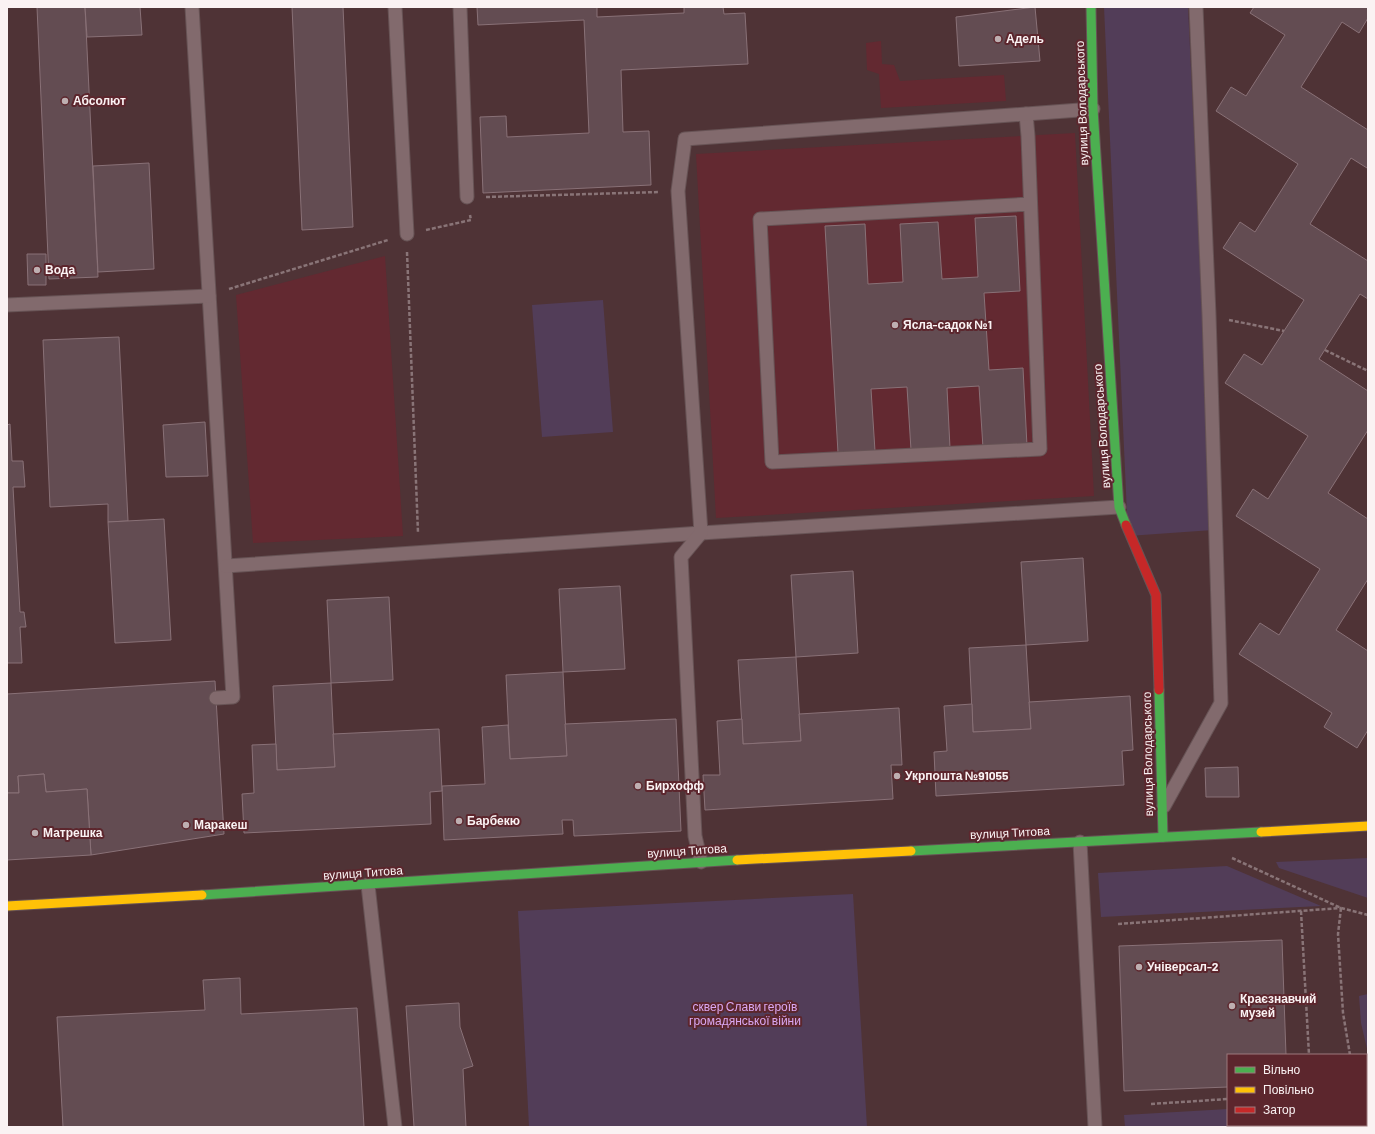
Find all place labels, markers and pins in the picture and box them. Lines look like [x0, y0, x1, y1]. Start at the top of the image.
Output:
place label: Адель [1006, 31, 1044, 46]
marker: Адель [993, 34, 1003, 44]
place label: Абсолют [73, 93, 126, 107]
marker: Абсолют [60, 96, 70, 106]
place label: Вода [45, 262, 75, 277]
marker: Вода [32, 265, 42, 275]
place label: Ясла-садок №1 [903, 317, 992, 332]
marker: Ясла-садок №1 [890, 320, 900, 330]
place label: Укрпошта №91055 [905, 768, 1009, 783]
marker: Укрпошта №91055 [892, 771, 902, 781]
place label: Бирхофф [646, 778, 704, 793]
marker: Бирхофф [633, 781, 643, 791]
place label: Барбекю [467, 813, 520, 828]
marker: Барбекю [454, 816, 464, 826]
place label: Маракеш [194, 817, 248, 832]
marker: Маракеш [181, 820, 191, 830]
place label: Матрешка [43, 825, 103, 840]
marker: Матрешка [30, 828, 40, 838]
place label: Універсал-2 [1147, 959, 1219, 974]
marker: Універсал-2 [1134, 962, 1144, 972]
place label: Краєзнавчий музей [1240, 991, 1316, 1020]
marker: Краєзнавчий музей [1227, 1001, 1237, 1011]

